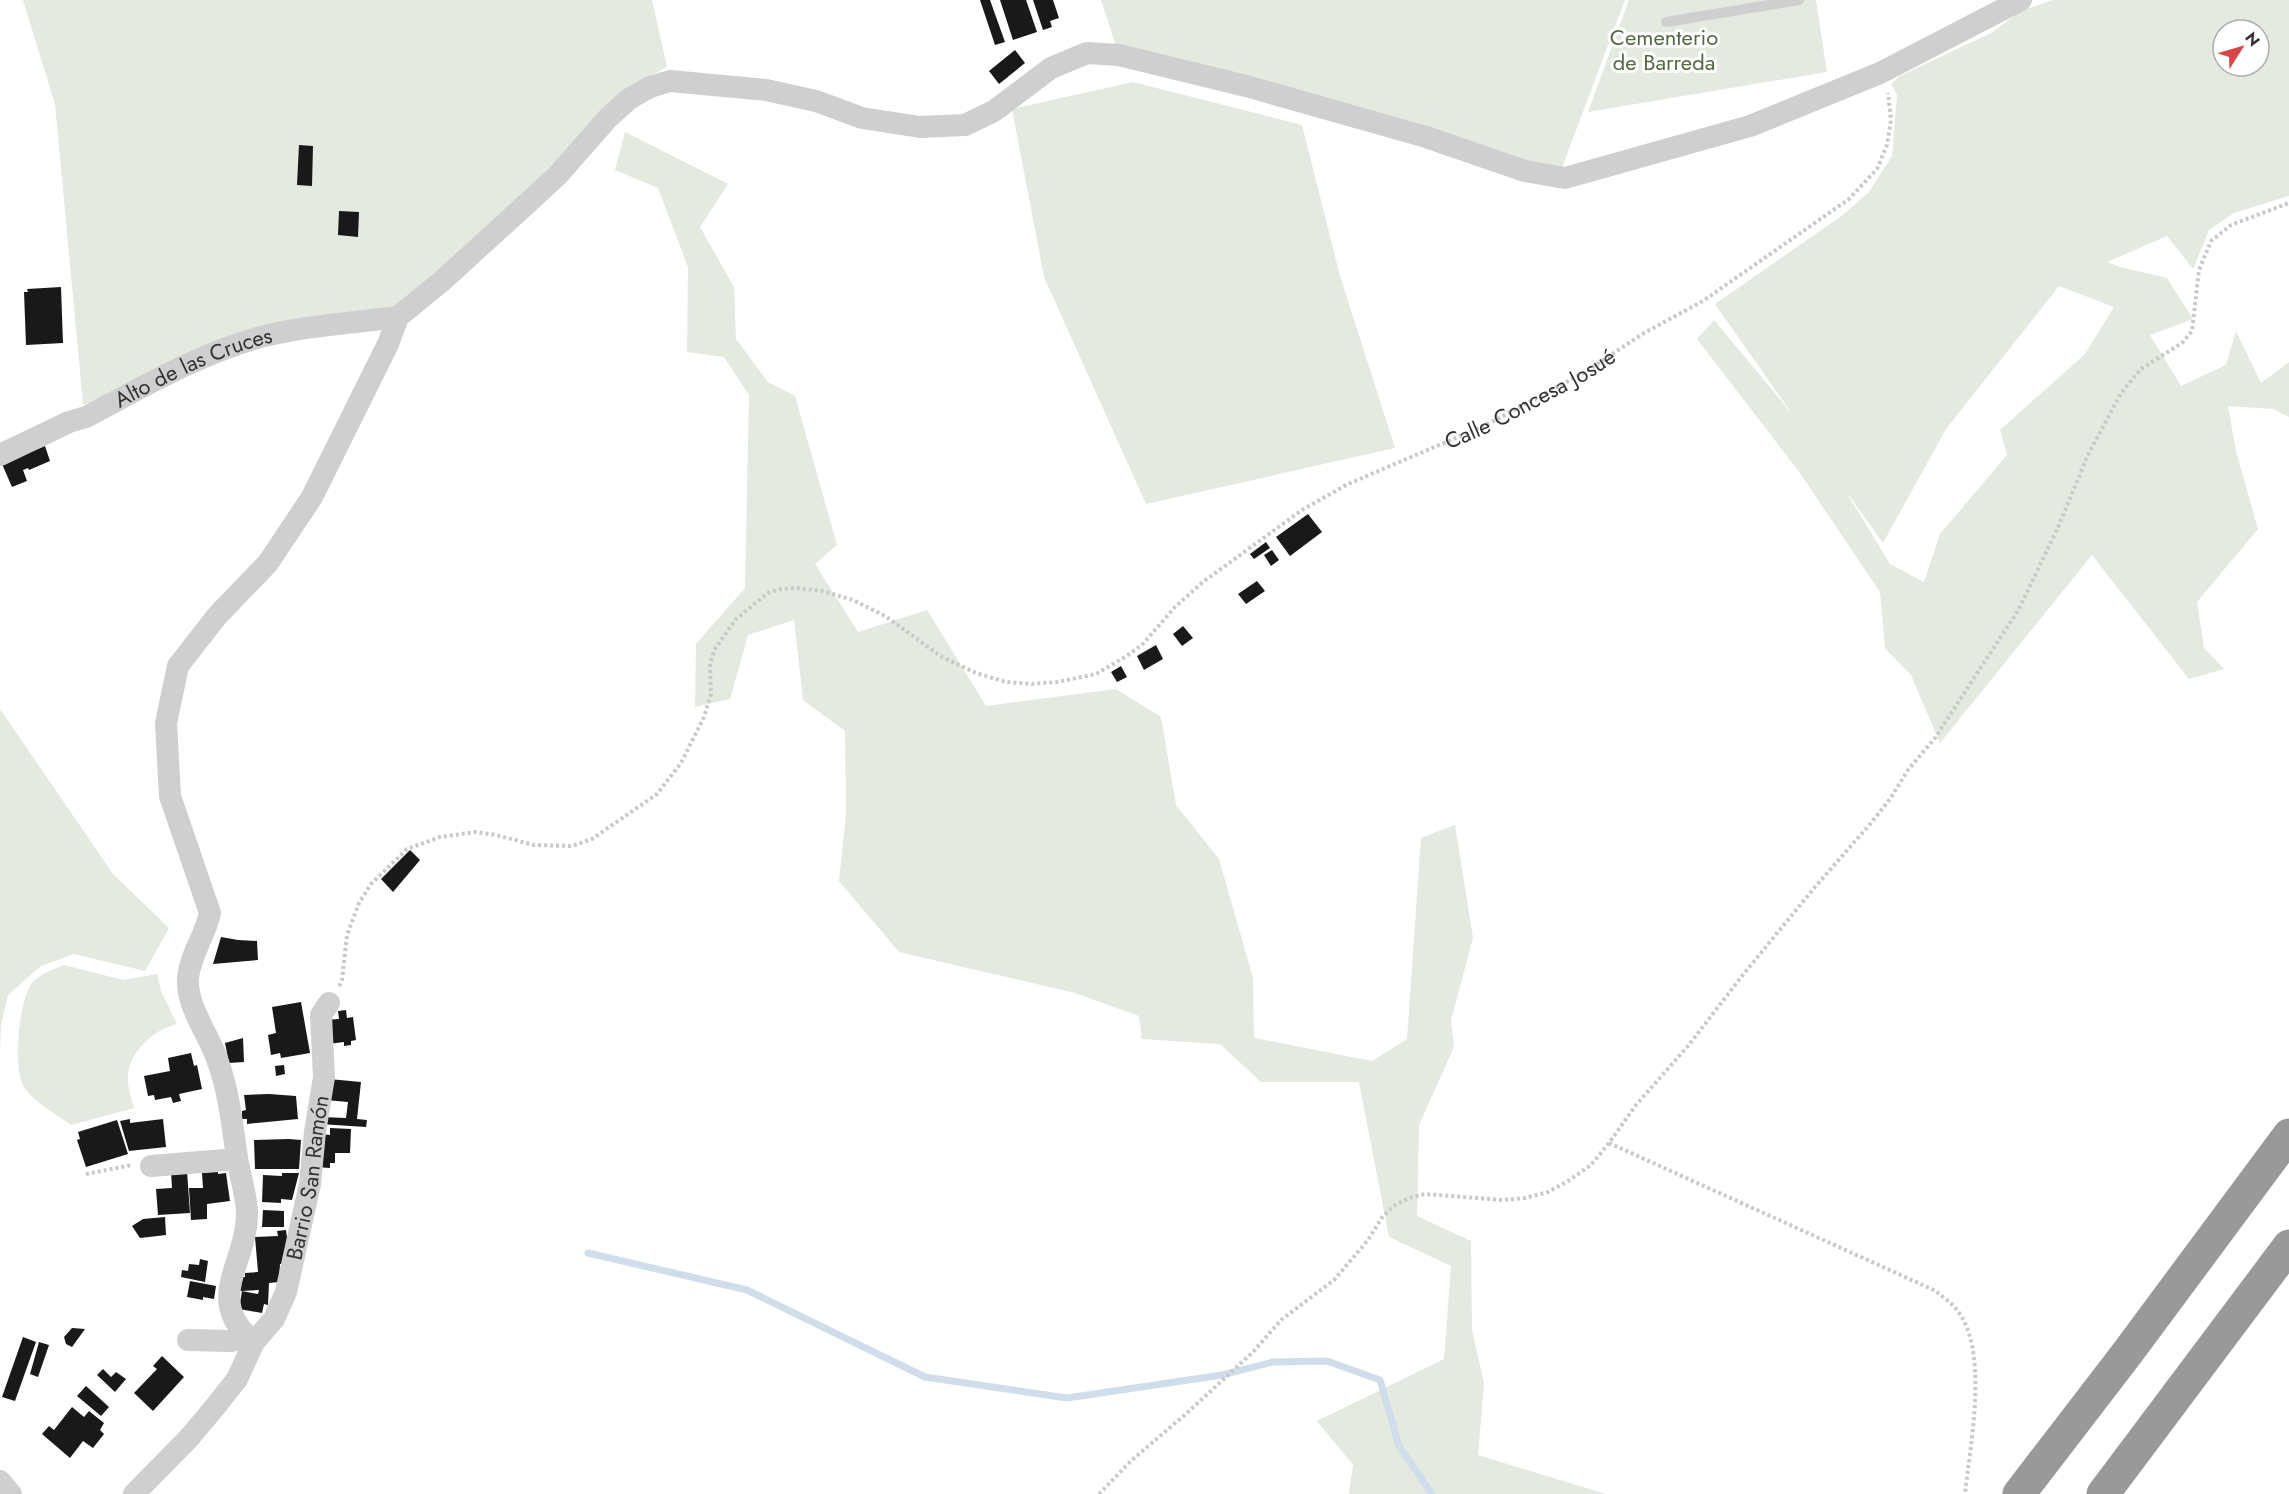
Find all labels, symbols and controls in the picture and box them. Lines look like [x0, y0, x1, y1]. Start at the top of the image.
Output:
north arrow [2211, 18, 2271, 78]
park label: Cementerio de Barreda [1610, 21, 1718, 78]
text: N [2240, 27, 2266, 51]
street label: Alto de las Cruces [108, 319, 275, 415]
street label: Calle Concesa Josué [1439, 340, 1622, 457]
street label: Barrio San Ramón [278, 1093, 337, 1263]

